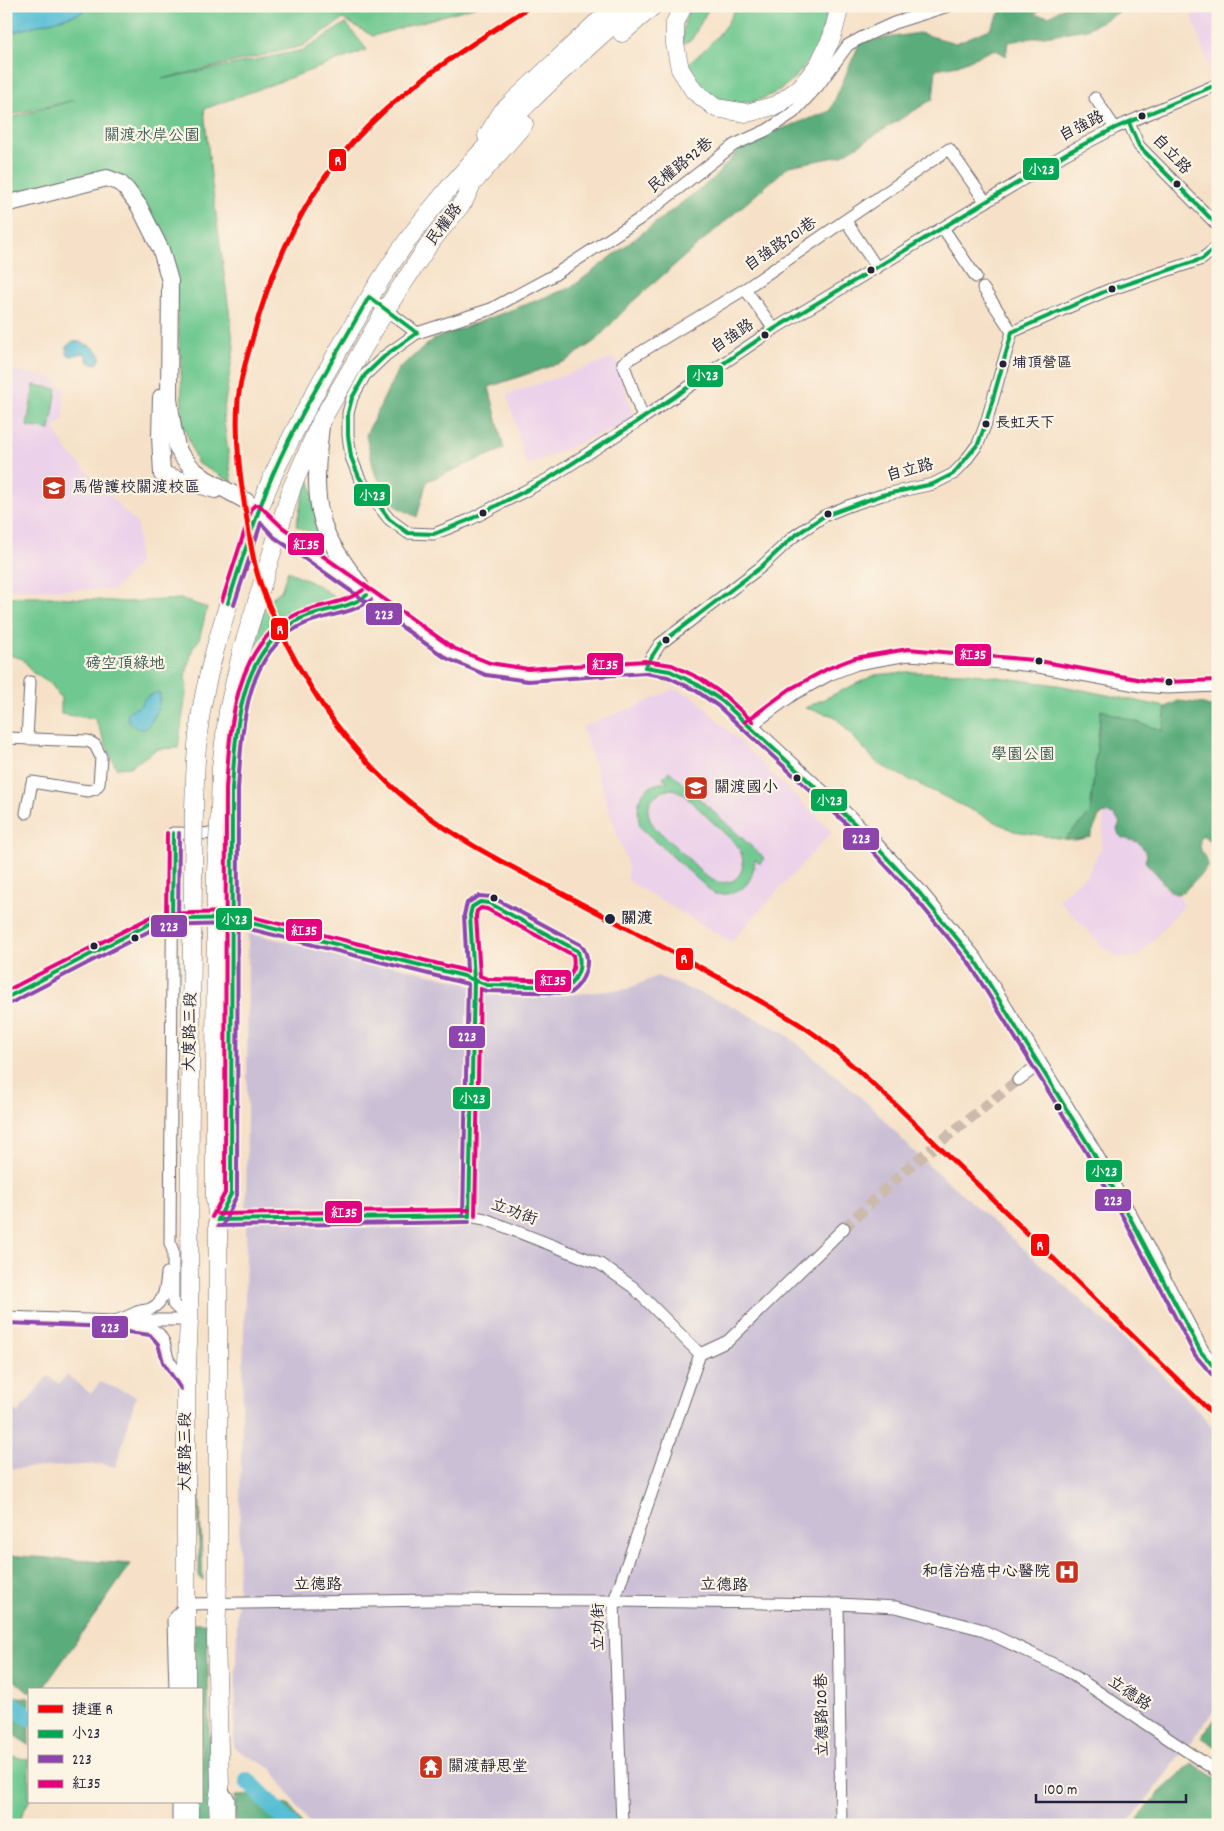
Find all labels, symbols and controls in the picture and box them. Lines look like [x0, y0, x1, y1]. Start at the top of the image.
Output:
street label: 自強路 [1055, 106, 1109, 148]
unlabelled marker [1137, 111, 1147, 121]
park label: 關渡水岸公園 [104, 125, 200, 148]
street label: 自立路 [1146, 130, 1196, 180]
street label: 民權路92巷 [643, 132, 719, 200]
line badge: R [328, 148, 347, 172]
text: R [335, 152, 342, 172]
line badge: 小23 [1022, 157, 1060, 181]
text: 小23 [1028, 161, 1054, 181]
unlabelled marker [1172, 179, 1182, 189]
street label: 民權路 [421, 199, 469, 251]
street label: 自強路201巷 [740, 212, 822, 278]
unlabelled marker [866, 265, 876, 275]
unlabelled marker [1107, 284, 1117, 294]
street label: 自強路 [707, 314, 759, 360]
unlabelled marker [760, 330, 770, 340]
place label: 埔頂營區 [1012, 353, 1072, 375]
marker: 埔頂營區 [998, 359, 1008, 369]
line badge: 小23 [686, 364, 724, 388]
text: 小23 [692, 367, 718, 387]
place label: 長虹天下 [995, 413, 1055, 435]
marker: 長虹天下 [981, 419, 991, 429]
street label: 自立路 [884, 454, 936, 488]
school or university icon: 馬偕護校關渡校區 [41, 475, 67, 501]
place label: 馬偕護校關渡校區 [72, 477, 200, 500]
line badge: 小23 [353, 483, 391, 507]
text: 小23 [359, 487, 385, 507]
unlabelled marker [478, 508, 488, 518]
unlabelled marker [823, 509, 833, 519]
line badge: 紅35 [287, 532, 325, 556]
text: 紅35 [293, 536, 320, 556]
line badge: 223 [365, 602, 403, 626]
text: 223 [375, 606, 393, 626]
line badge: R [270, 617, 289, 641]
text: R [277, 621, 284, 641]
unlabelled marker [661, 635, 671, 645]
line badge: 紅35 [954, 643, 992, 667]
text: 紅35 [960, 646, 987, 666]
line badge: 紅35 [586, 652, 624, 676]
park label: 磅空頂綠地 [85, 653, 165, 676]
text: 紅35 [592, 656, 619, 676]
unlabelled marker [1034, 656, 1044, 666]
unlabelled marker [1164, 677, 1174, 687]
park label: 學園公園 [991, 744, 1055, 767]
unlabelled marker [792, 773, 802, 783]
school or university icon: 關渡國小 [683, 775, 709, 801]
place label: 關渡國小 [714, 777, 778, 800]
line badge: 小23 [810, 788, 848, 812]
text: 小23 [816, 792, 842, 812]
line badge: 223 [842, 827, 880, 851]
text: 223 [852, 830, 870, 850]
unlabelled marker [489, 893, 499, 903]
line badge: 小23 [215, 907, 253, 931]
place label: 關渡 [621, 908, 653, 931]
text: 小23 [221, 911, 247, 931]
marker: 關渡 [603, 912, 617, 926]
line badge: 223 [150, 914, 188, 938]
text: 223 [160, 918, 178, 938]
line badge: 紅35 [285, 918, 323, 942]
text: 紅35 [291, 922, 318, 942]
unlabelled marker [130, 933, 140, 943]
unlabelled marker [89, 941, 99, 951]
line badge: R [675, 947, 694, 971]
text: R [681, 950, 688, 970]
line badge: 紅35 [534, 969, 572, 993]
text: 紅35 [540, 972, 567, 992]
street label: 大度路三段 [179, 992, 203, 1072]
line badge: 223 [448, 1025, 486, 1049]
text: 223 [458, 1028, 476, 1048]
line badge: 小23 [452, 1086, 491, 1110]
text: 小23 [459, 1090, 485, 1110]
unlabelled marker [1053, 1102, 1063, 1112]
line badge: 小23 [1085, 1159, 1123, 1183]
text: 小23 [1091, 1163, 1117, 1183]
line badge: 223 [1094, 1188, 1132, 1212]
text: 223 [1104, 1192, 1122, 1212]
street label: 立功街 [488, 1194, 540, 1232]
line badge: 紅35 [324, 1200, 363, 1224]
text: 紅35 [331, 1204, 358, 1224]
line badge: R [1030, 1233, 1050, 1257]
text: R [1037, 1237, 1044, 1257]
line badge: 223 [91, 1315, 129, 1339]
text: 223 [101, 1319, 119, 1339]
street label: 大度路三段 [175, 1412, 198, 1492]
hospital icon: 和信治癌中心醫院 [1054, 1559, 1080, 1585]
place label: 和信治癌中心醫院 [922, 1561, 1050, 1584]
street label: 立德路 [294, 1574, 342, 1597]
street label: 立德路 [700, 1574, 748, 1598]
street label: 立功街 [588, 1603, 611, 1651]
street label: 立德路 [1103, 1671, 1155, 1717]
street label: 立德路120巷 [811, 1673, 835, 1757]
legend [28, 1688, 202, 1804]
text: 捷運 R [72, 1700, 113, 1722]
text: 小23 [72, 1724, 100, 1746]
text: 223 [72, 1750, 92, 1772]
temple icon: 關渡靜思堂 [418, 1754, 444, 1780]
place label: 關渡靜思堂 [448, 1756, 528, 1779]
scale bar [1036, 1771, 1186, 1803]
text: 紅35 [72, 1774, 101, 1796]
text: 100 m [1044, 1780, 1077, 1802]

